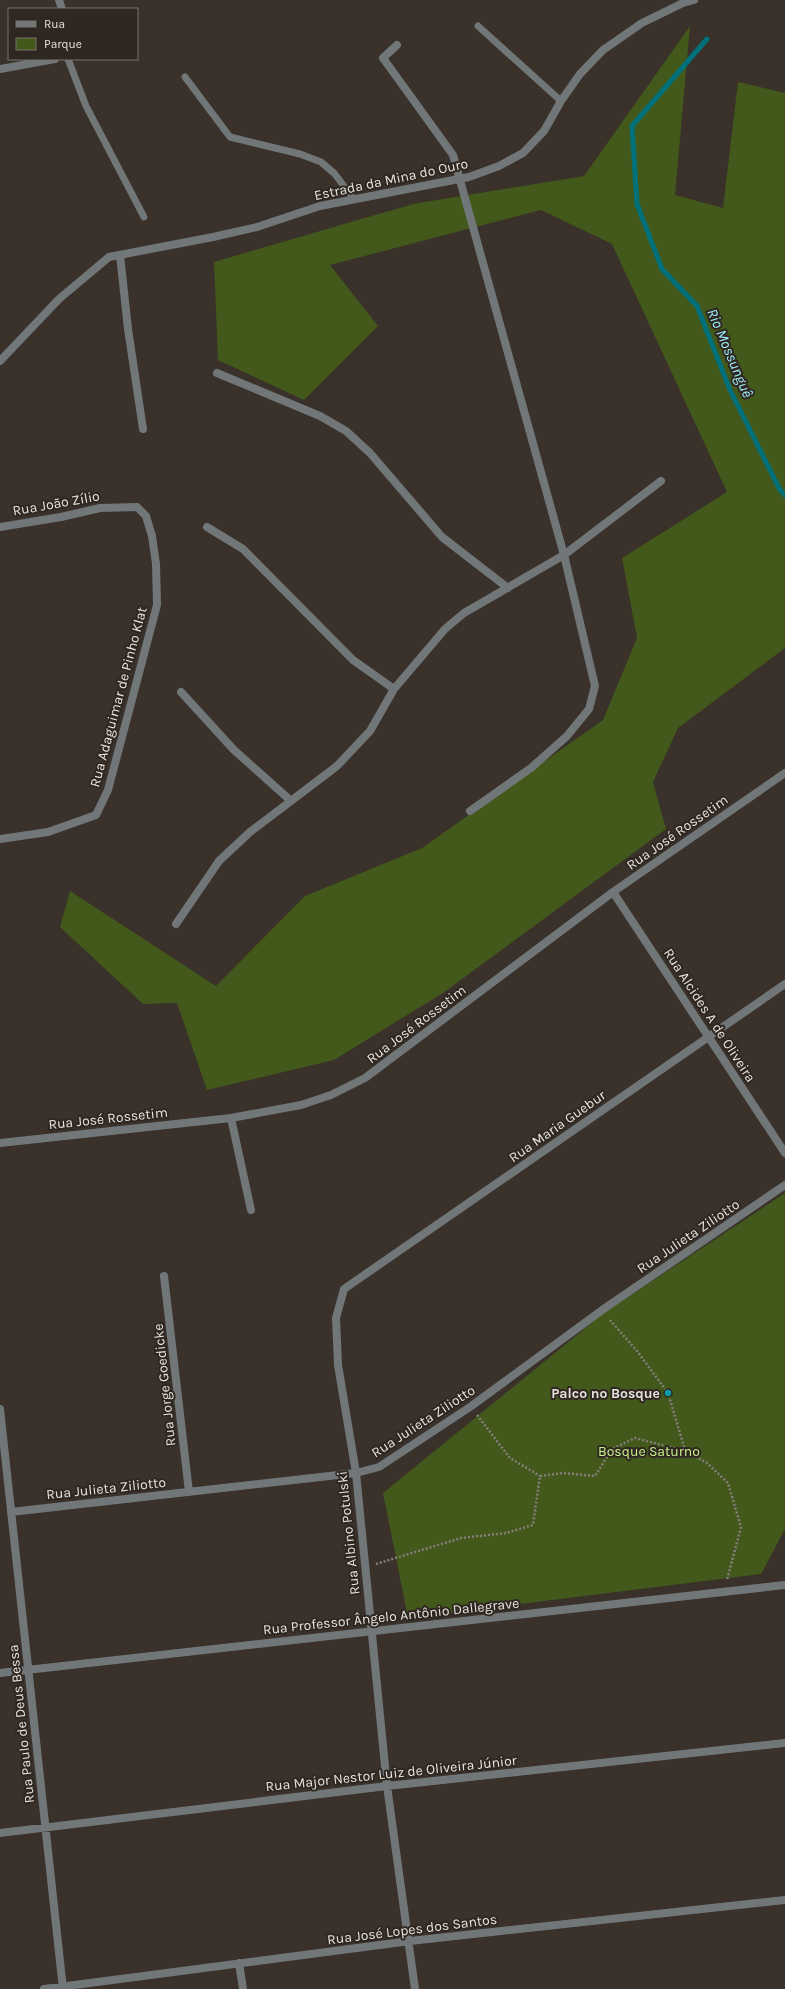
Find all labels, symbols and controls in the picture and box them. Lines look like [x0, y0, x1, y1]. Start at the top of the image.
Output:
legend [8, 8, 138, 60]
text: Rua [44, 17, 65, 31]
text: Parque [44, 37, 82, 51]
street label: Estrada da Mina do Ouro [313, 155, 470, 204]
water label: Rio Mossunguê [703, 306, 757, 400]
street label: Rua João Zílio [11, 487, 101, 520]
street label: Rua Adaguimar de Pinho Klat [86, 605, 151, 789]
street label: Rua José Rossetim [623, 791, 731, 874]
street label: Rua Alcides A de Oliveira [660, 945, 759, 1085]
street label: Rua José Rossetim [363, 982, 469, 1067]
street label: Rua Maria Guebur [506, 1086, 610, 1166]
street label: Rua José Rossetim [48, 1104, 169, 1133]
street label: Rua Julieta Ziliotto [634, 1196, 743, 1277]
street label: Rua Jorge Goedicke [150, 1323, 179, 1447]
street label: Rua Julieta Ziliotto [368, 1382, 478, 1461]
place label: Palco no Bosque [551, 1385, 660, 1402]
marker: Palco no Bosque [663, 1388, 673, 1398]
park label: Bosque Saturno [598, 1443, 700, 1460]
street label: Rua Albino Potulski [334, 1470, 363, 1596]
street label: Rua Julieta Ziliotto [45, 1474, 167, 1503]
street label: Rua Professor Ângelo Antônio Dallegrave [262, 1595, 520, 1638]
street label: Rua Paulo de Deus Bessa [5, 1644, 38, 1804]
street label: Rua Major Nestor Luiz de Oliveira Júnior [265, 1752, 518, 1795]
street label: Rua José Lopes dos Santos [326, 1911, 498, 1948]

